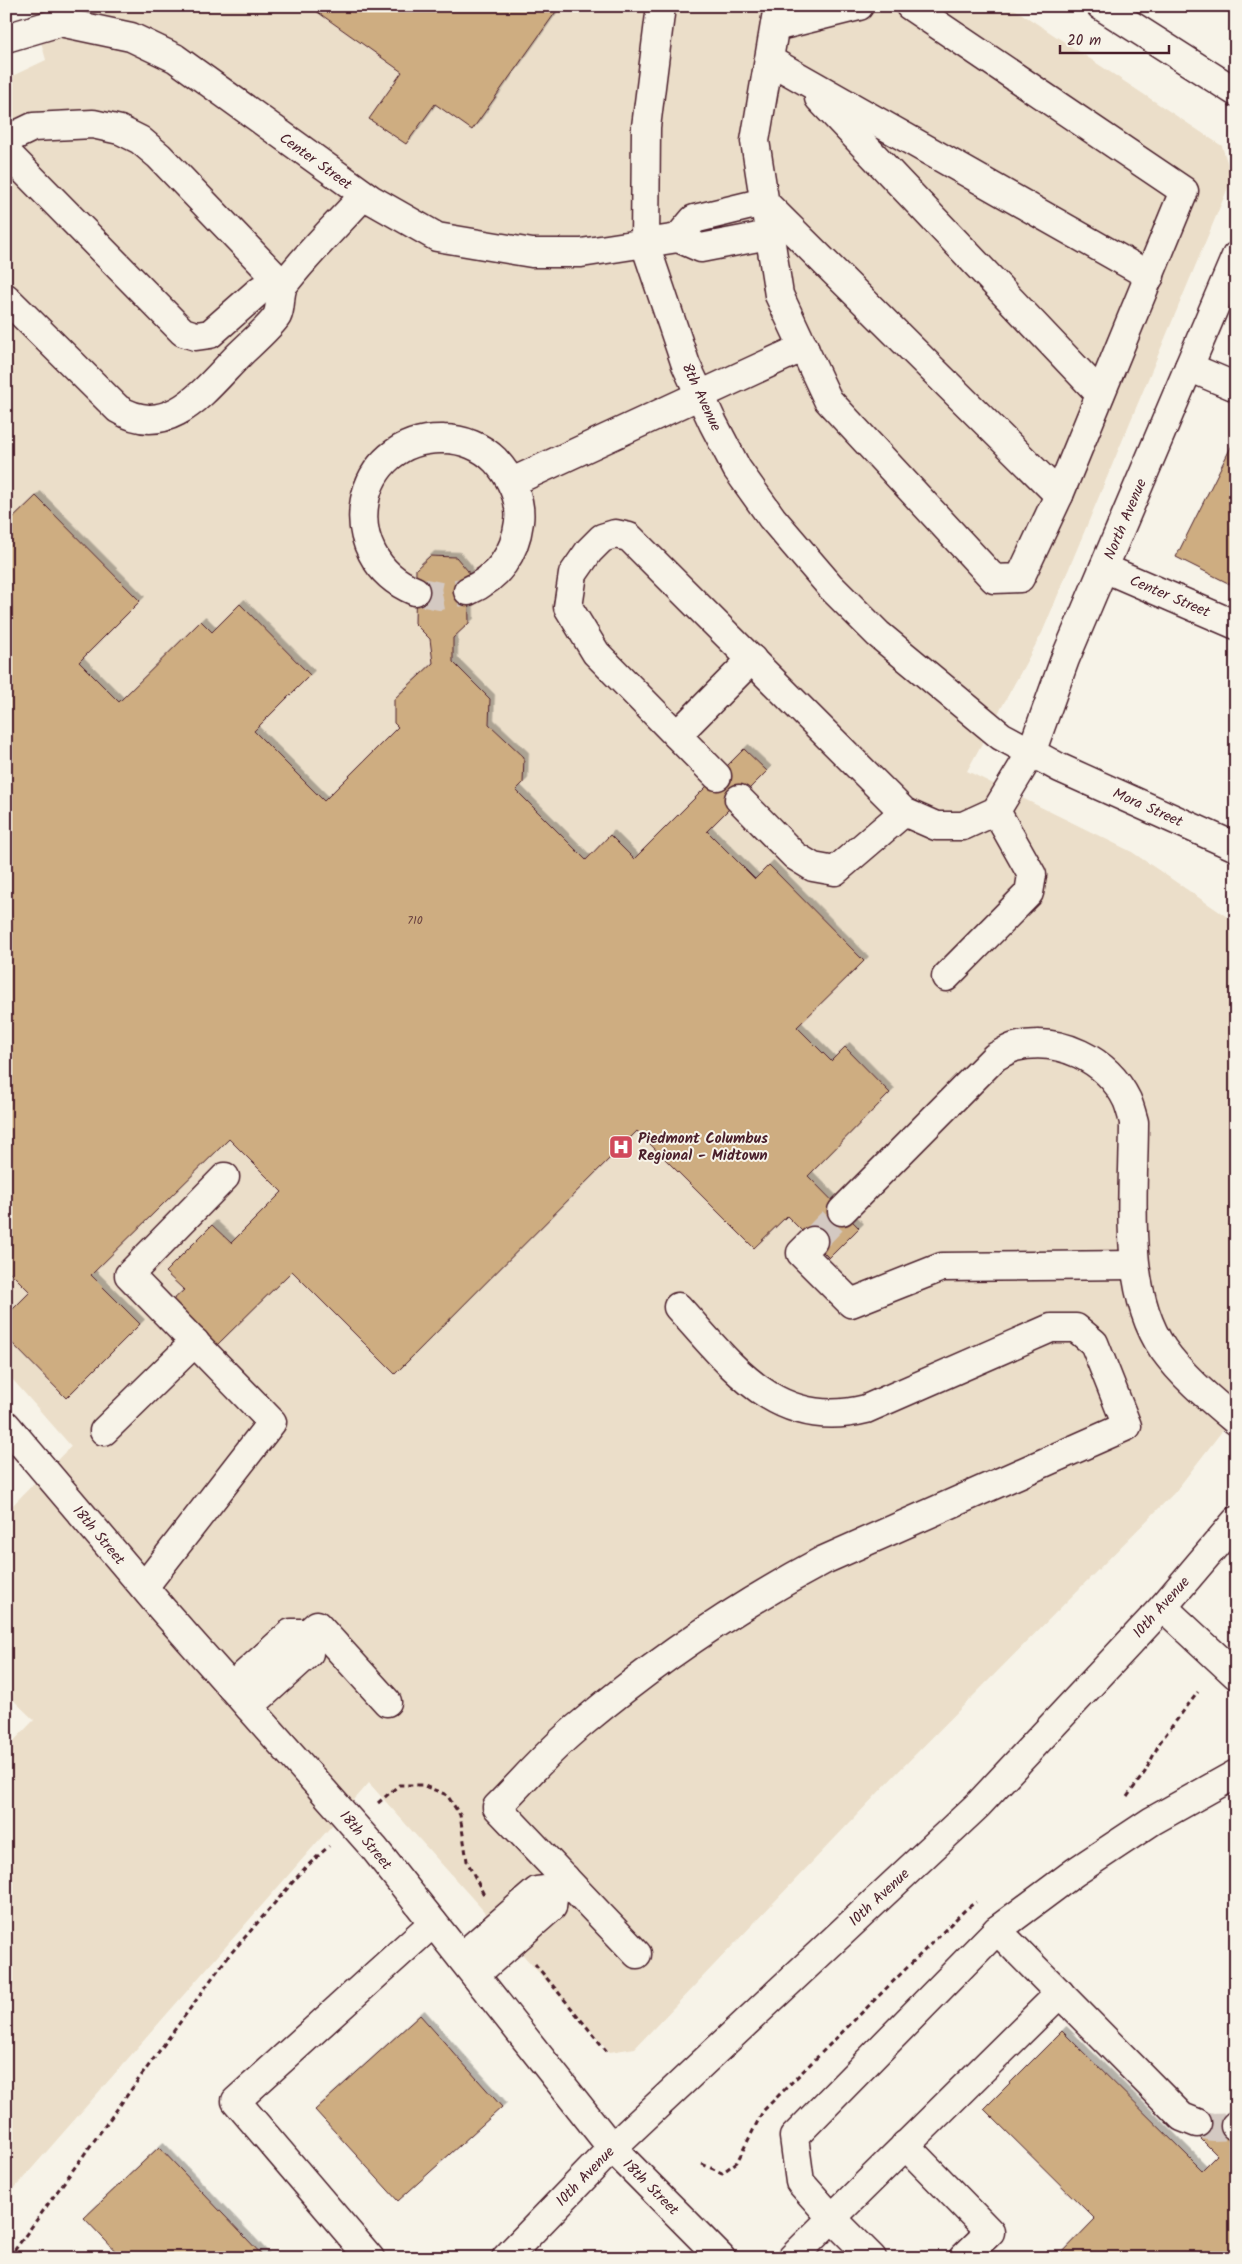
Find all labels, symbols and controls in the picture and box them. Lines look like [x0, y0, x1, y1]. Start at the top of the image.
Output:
scale bar [1060, 22, 1168, 54]
text: 20 m [1067, 29, 1101, 53]
street label: Center Street [274, 127, 357, 197]
street label: 8th Avenue [675, 359, 728, 436]
street label: North Avenue [1098, 475, 1154, 564]
street label: Center Street [1126, 569, 1214, 625]
street label: Mora Street [1109, 782, 1187, 834]
house number: 710 [407, 911, 423, 930]
place label: Piedmont Columbus Regional - Midtown [638, 1127, 768, 1168]
hospital icon: Piedmont Columbus Regional - Midtown [608, 1134, 634, 1160]
street label: 18th Street [66, 1500, 131, 1571]
street label: 10th Avenue [1127, 1571, 1196, 1644]
street label: 18th Street [333, 1805, 398, 1876]
street label: 10th Avenue [844, 1863, 916, 1933]
street label: 10th Avenue [551, 2141, 621, 2212]
street label: 18th Street [616, 2154, 684, 2222]

